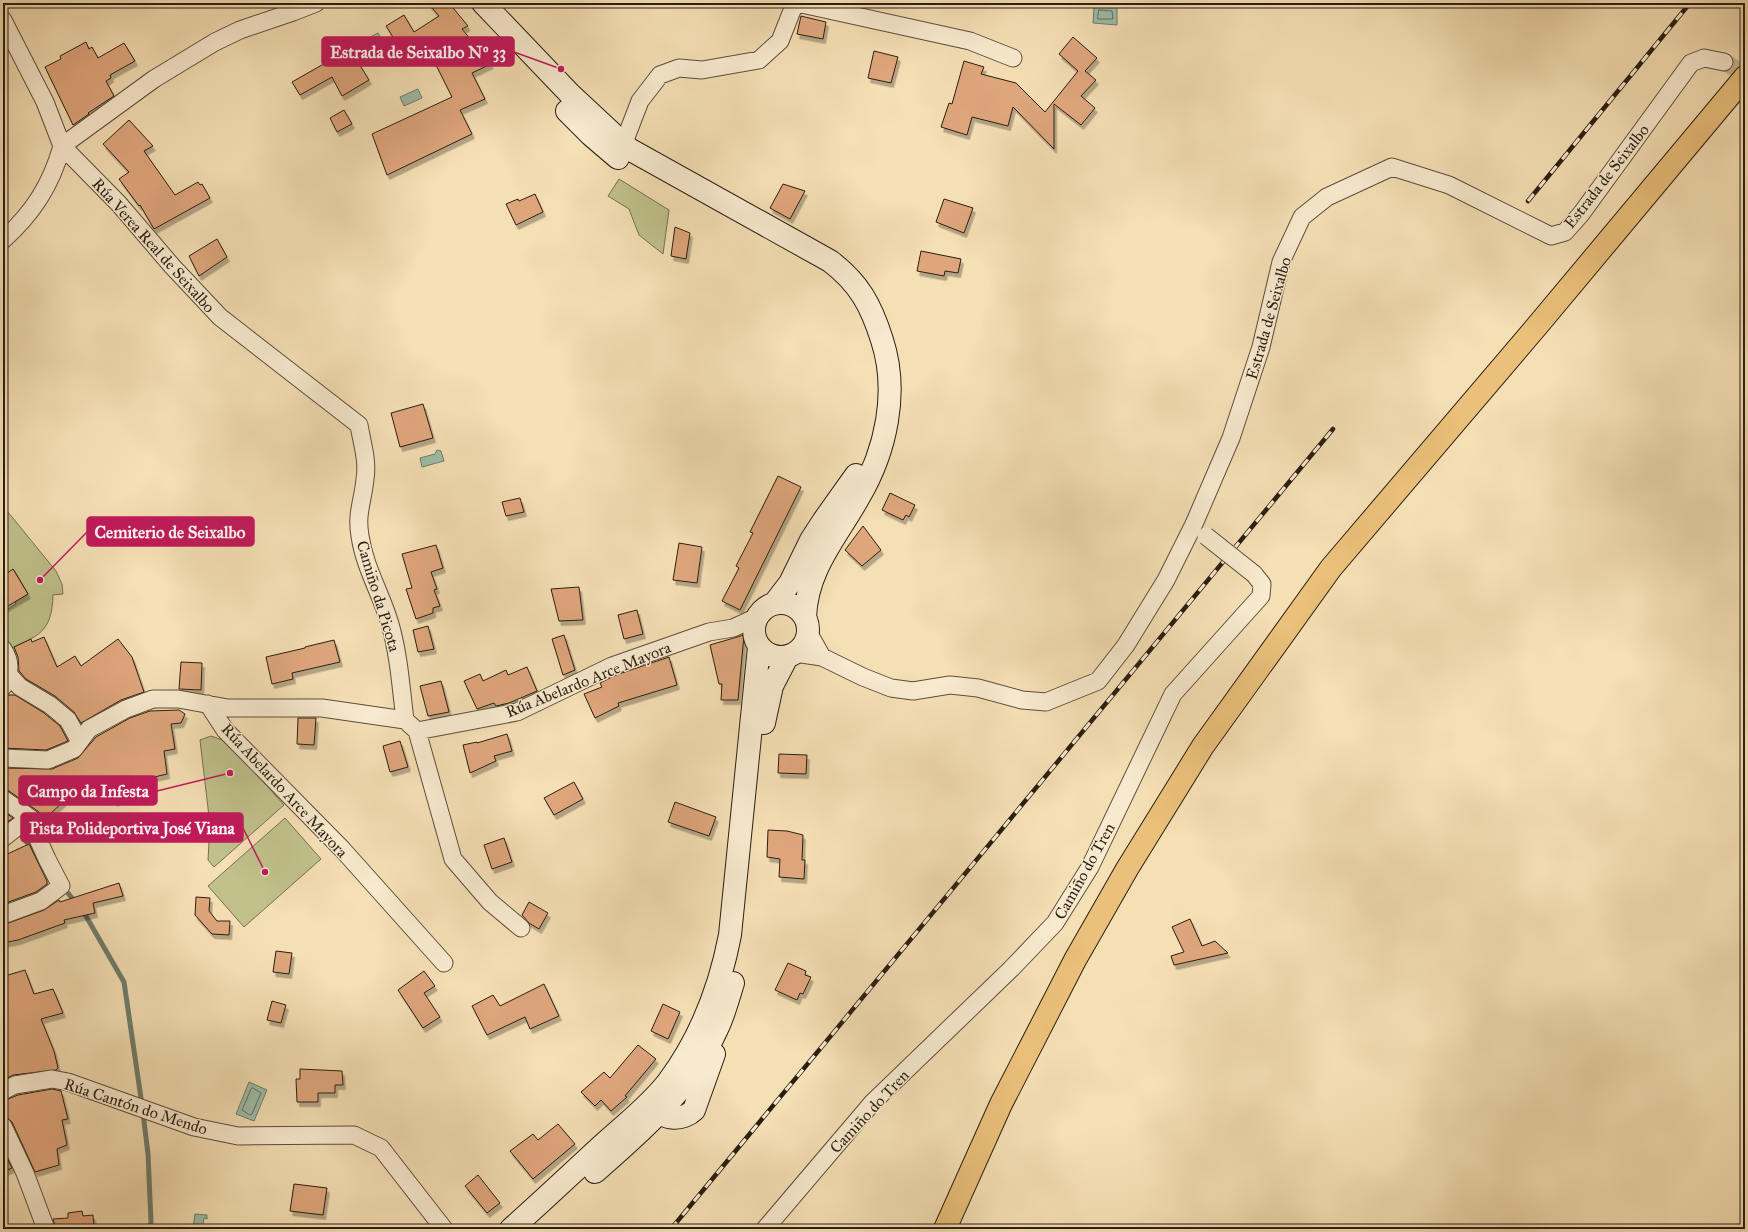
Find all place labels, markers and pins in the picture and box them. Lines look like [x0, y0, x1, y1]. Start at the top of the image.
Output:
callout: Estrada de Seixalbo Nº 33 [322, 37, 514, 66]
callout: Cemiterio de Seixalbo [87, 517, 254, 546]
callout: Campo da Infesta [19, 776, 157, 805]
callout: Pista Polideportiva José Viana [21, 813, 243, 842]

